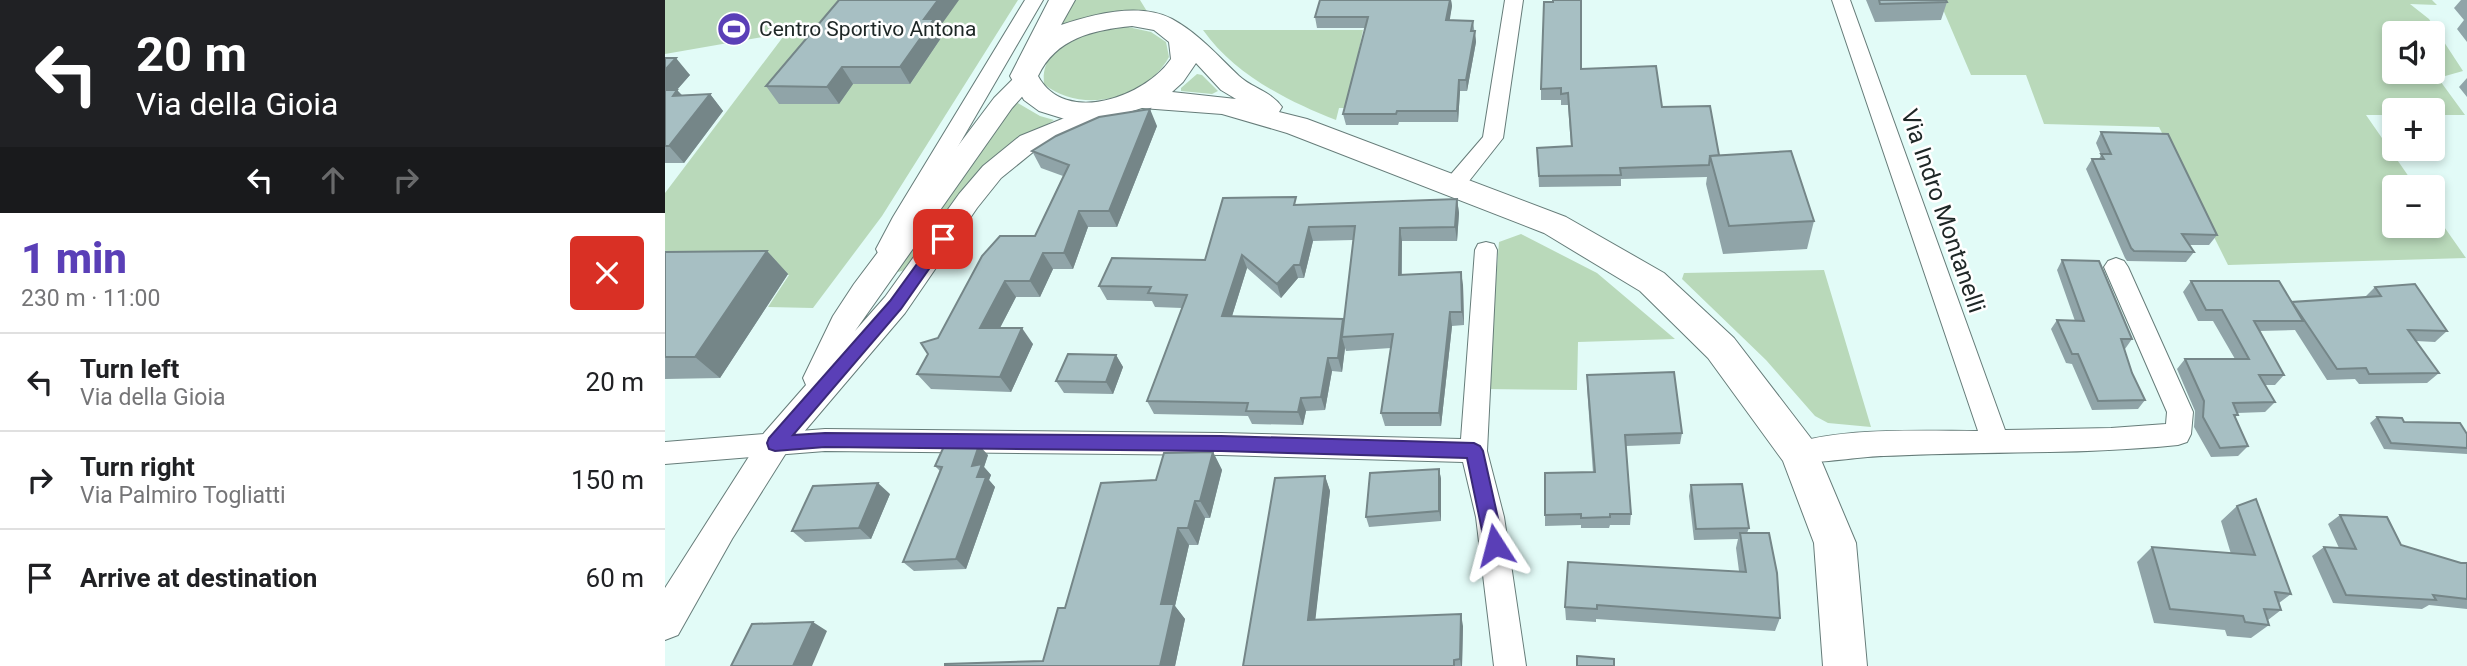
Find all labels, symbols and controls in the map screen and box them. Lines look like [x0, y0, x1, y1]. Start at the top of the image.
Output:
sports icon: Centro Sportivo Antona [715, 10, 753, 48]
place label: Centro Sportivo Antona [759, 17, 976, 41]
map controls [2382, 21, 2445, 238]
button: sound [2382, 21, 2445, 84]
text: 20 m [136, 26, 247, 83]
icon: left [21, 28, 112, 119]
text: Via della Gioia [136, 85, 338, 123]
button: + [2382, 98, 2445, 161]
street label: Via Indro Montanelli [1895, 106, 1991, 316]
icon: left [241, 161, 279, 199]
icon: ahead [314, 161, 352, 199]
icon: right [387, 161, 425, 199]
button: − [2382, 175, 2445, 238]
pin [913, 209, 973, 269]
icon: arrive [924, 220, 962, 258]
text: 1 min [21, 234, 127, 283]
button: close [570, 236, 644, 310]
text: 230 m · 11:00 [21, 285, 160, 312]
text: Turn left [80, 354, 179, 384]
icon: left [21, 363, 59, 401]
text: 20 m [586, 367, 644, 397]
text: Via della Gioia [80, 384, 226, 411]
text: Turn right [80, 452, 195, 482]
icon: right [21, 461, 59, 499]
text: 150 m [571, 465, 644, 495]
text: Via Palmiro Togliatti [80, 482, 286, 509]
position arrow [1458, 508, 1532, 582]
icon: arrive [21, 559, 59, 597]
text: Arrive at destination [80, 563, 317, 593]
text: 60 m [586, 563, 644, 593]

